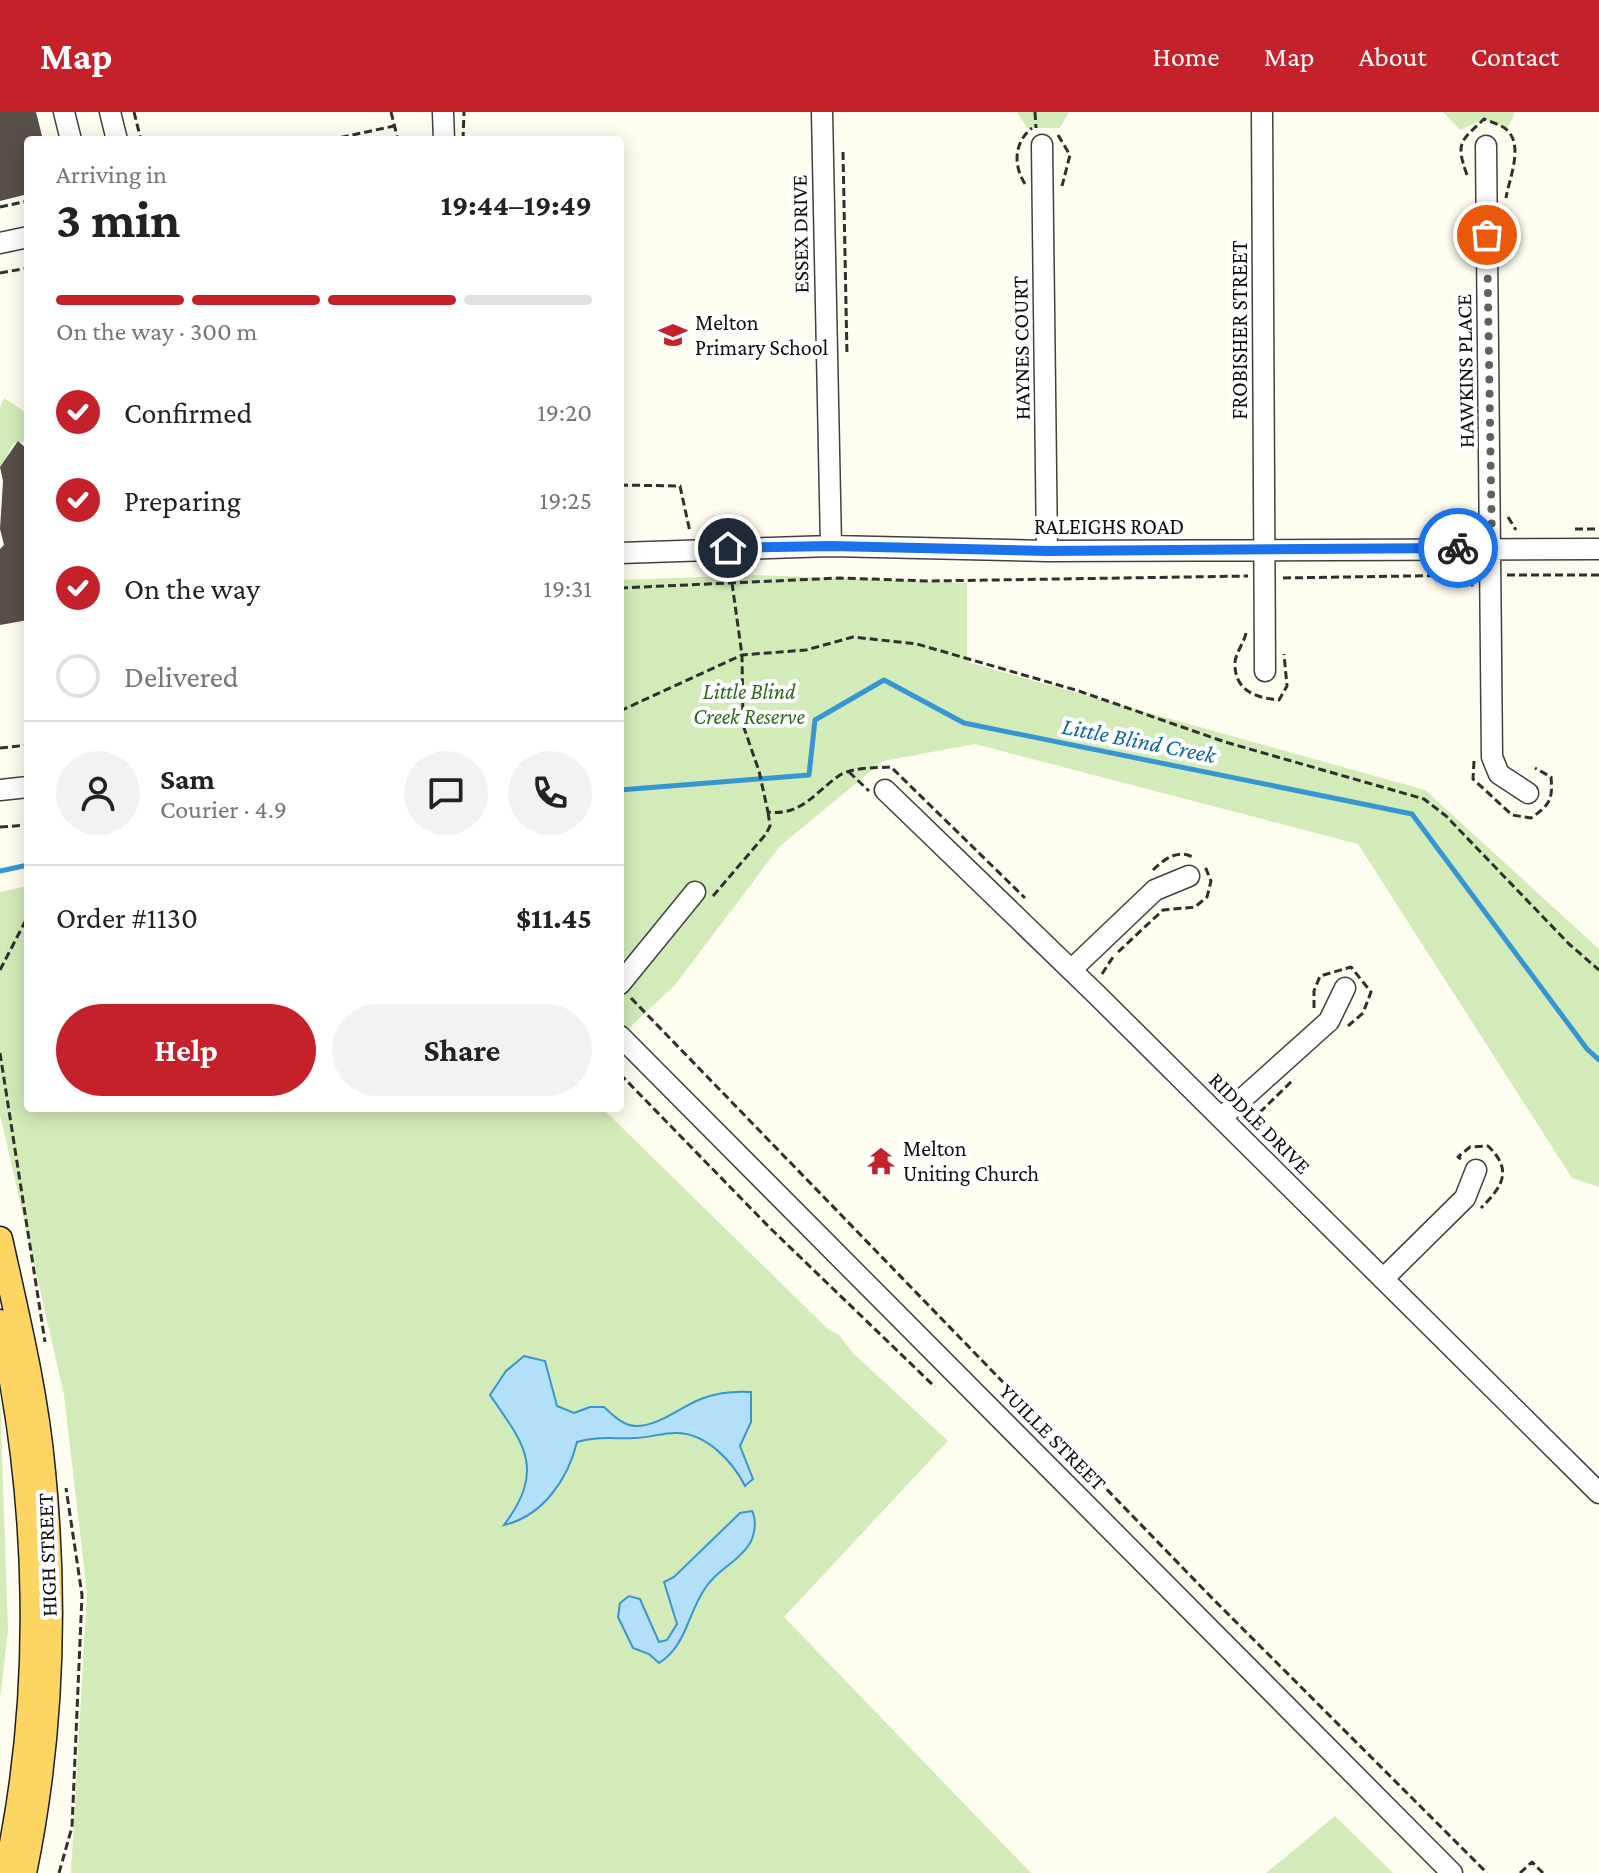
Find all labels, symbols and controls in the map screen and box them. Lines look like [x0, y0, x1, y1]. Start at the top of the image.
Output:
text: Map [40, 35, 113, 77]
text: Home [1153, 41, 1220, 72]
text: Map [1264, 41, 1315, 72]
text: About [1359, 41, 1427, 72]
text: Contact [1471, 41, 1559, 72]
text: Arriving in [56, 160, 167, 189]
street label: ESSEX DRIVE [786, 174, 814, 294]
text: 19:44–19:49 [441, 188, 592, 221]
text: 3 min [56, 190, 180, 248]
pin [1453, 201, 1521, 269]
icon: bag [1465, 213, 1509, 257]
street label: FROBISHER STREET [1227, 240, 1252, 420]
street label: HAYNES COURT [1007, 276, 1035, 420]
street label: HAWKINS PLACE [1451, 294, 1479, 448]
place label: Melton Primary School [695, 310, 829, 360]
text: On the way · 300 m [56, 317, 257, 346]
school or university icon: Melton Primary School [658, 320, 688, 350]
icon: check [56, 390, 100, 434]
text: Confirmed [124, 396, 252, 429]
text: 19:20 [537, 398, 592, 427]
icon: check [56, 478, 100, 522]
text: Preparing [124, 484, 241, 517]
text: 19:25 [540, 486, 592, 515]
courier [1418, 508, 1498, 588]
pin [694, 514, 762, 582]
street label: RALEIGHS ROAD [1034, 514, 1184, 539]
icon: home [706, 526, 750, 570]
icon: bike [1436, 526, 1480, 570]
icon: check [56, 566, 100, 610]
text: On the way [124, 572, 260, 605]
text: 19:31 [543, 574, 592, 603]
text: Delivered [124, 660, 239, 693]
park label: Little Blind Creek Reserve [693, 679, 805, 729]
water label: Little Blind Creek [1060, 712, 1220, 768]
button: person [56, 751, 140, 835]
button: chat [404, 751, 488, 835]
button: phone [508, 751, 592, 835]
text: Sam [160, 762, 215, 795]
text: Courier · 4.9 [160, 795, 287, 824]
text: Order #1130 [56, 901, 198, 934]
text: $11.45 [516, 901, 592, 934]
button: Help [56, 1004, 316, 1096]
button: Share [332, 1004, 592, 1096]
street label: RIDDLE DRIVE [1204, 1067, 1316, 1179]
place label: Melton Uniting Church [903, 1136, 1039, 1186]
temple icon: Melton Uniting Church [866, 1146, 896, 1176]
street label: YUILLE STREET [994, 1378, 1112, 1496]
street label: HIGH STREET [32, 1493, 62, 1617]

